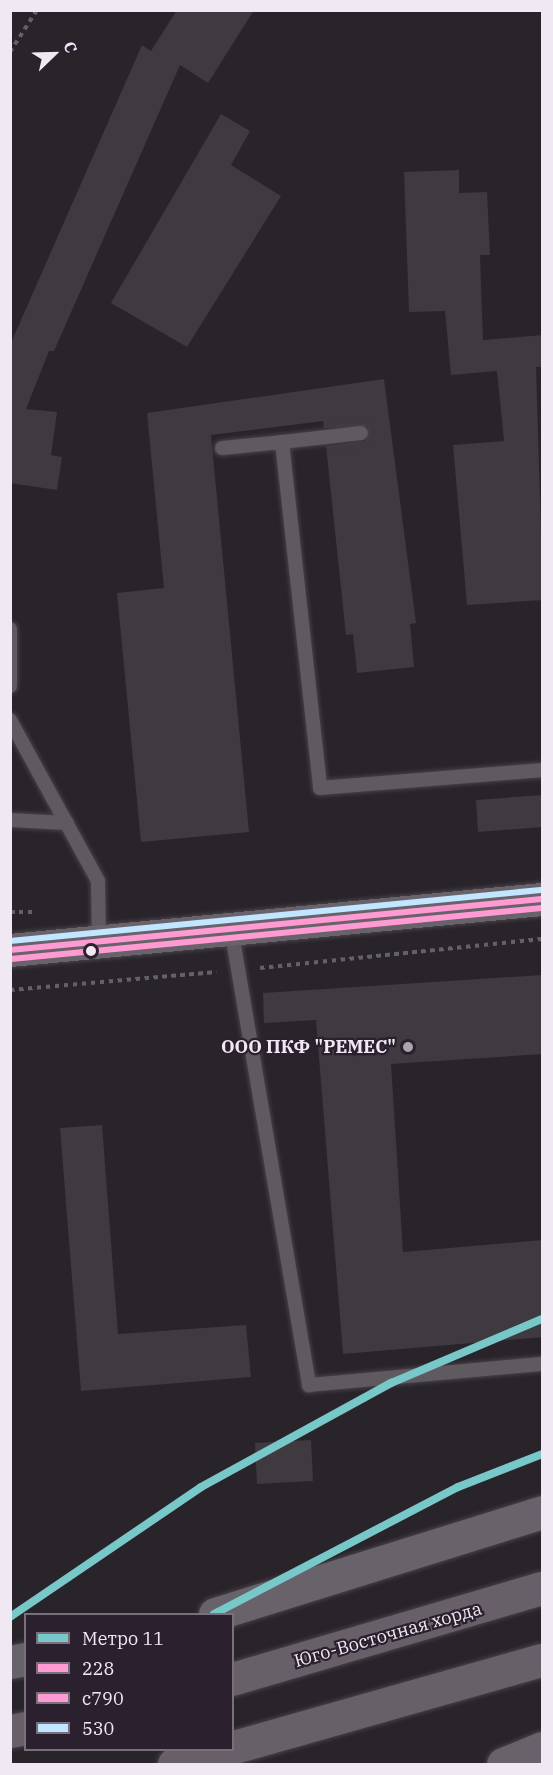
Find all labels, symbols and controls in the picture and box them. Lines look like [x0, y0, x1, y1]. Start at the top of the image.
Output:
north arrow [24, 24, 84, 84]
text: С [59, 38, 82, 56]
unlabelled marker [85, 945, 97, 957]
place label: ООО ПКФ "РЕМЕС" [221, 1036, 396, 1058]
marker: ООО ПКФ "РЕМЕС" [401, 1040, 415, 1054]
street label: Юго-Восточная хорда [292, 1598, 484, 1672]
legend [24, 1613, 234, 1751]
text: Метро 11 [82, 1627, 164, 1650]
text: 228 [82, 1657, 114, 1680]
text: с790 [82, 1687, 124, 1710]
text: 530 [82, 1717, 114, 1740]

